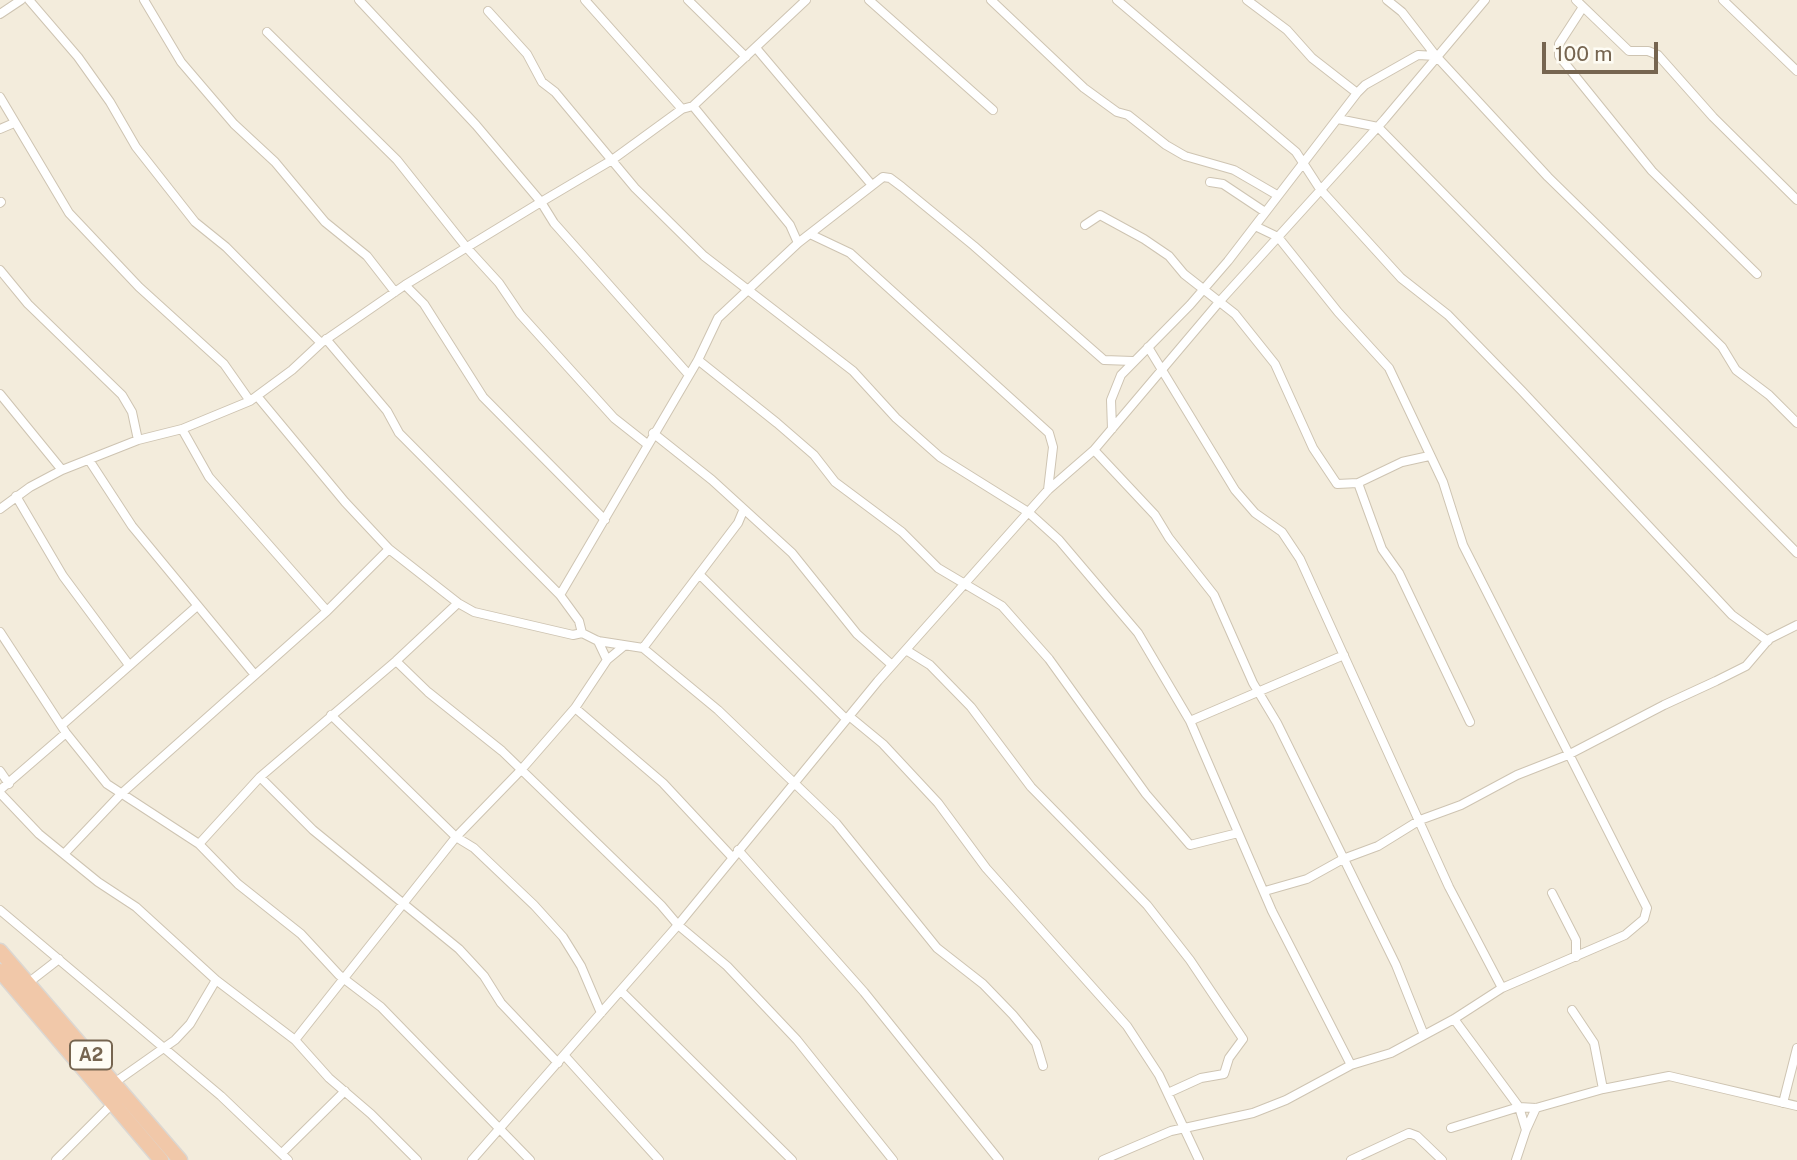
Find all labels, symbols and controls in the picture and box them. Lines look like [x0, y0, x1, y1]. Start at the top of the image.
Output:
scale bar [1545, 28, 1660, 72]
text: 100 m [1555, 41, 1612, 66]
road number: A2 [70, 1040, 112, 1070]

